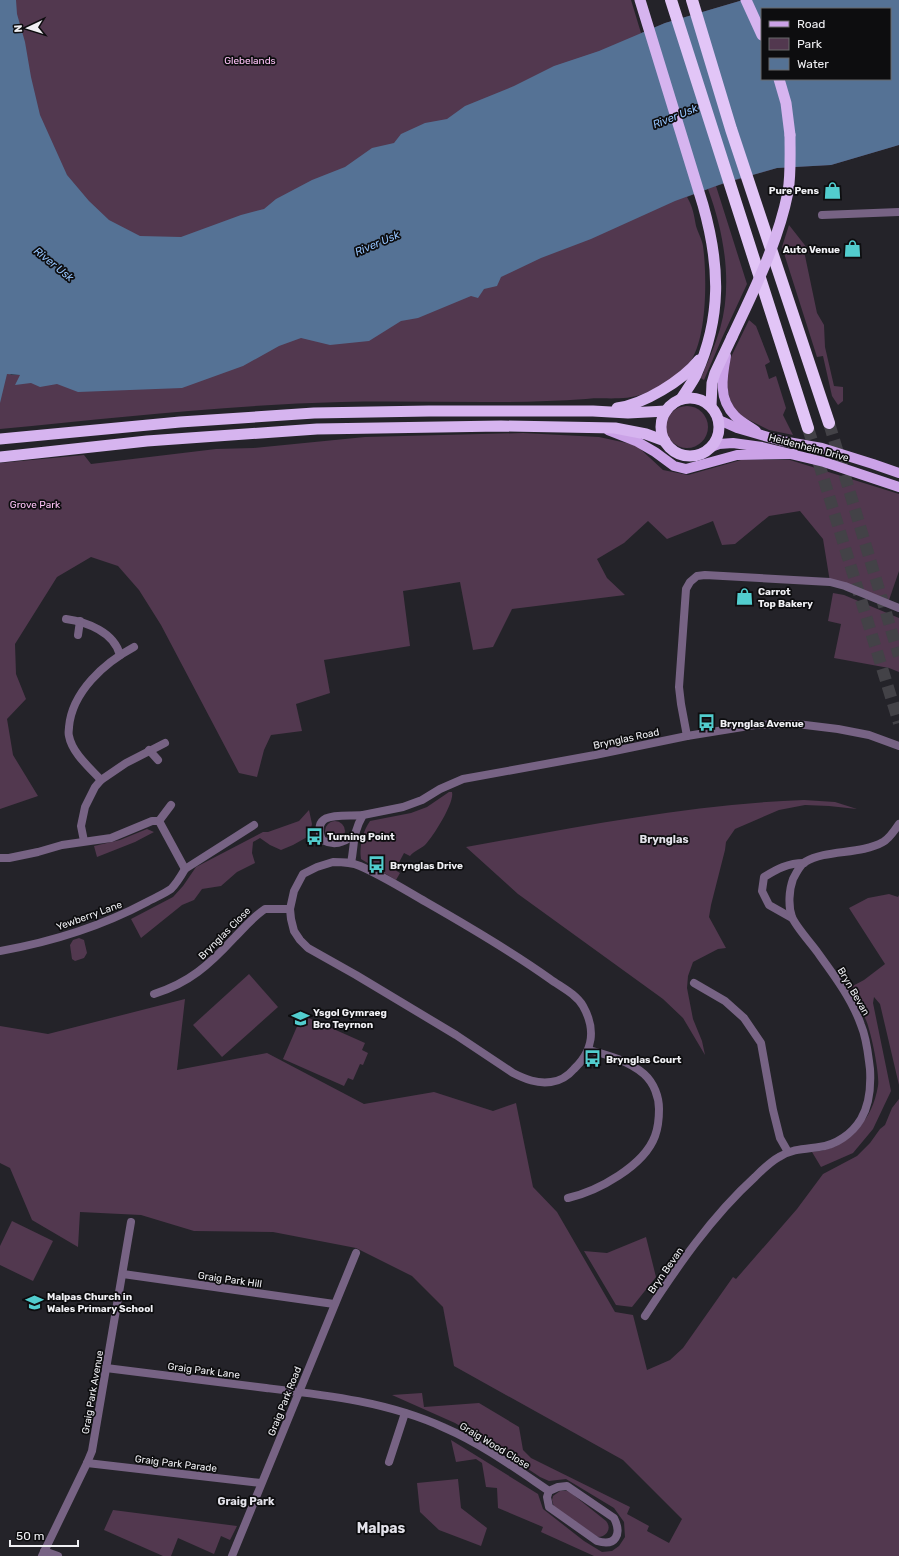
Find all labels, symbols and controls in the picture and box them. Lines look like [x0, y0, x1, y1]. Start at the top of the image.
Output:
north arrow [8, 8, 48, 48]
legend [761, 8, 891, 80]
text: Road [797, 17, 825, 31]
text: N [12, 24, 25, 33]
text: Park [797, 37, 823, 51]
park label: Glebelands [224, 55, 276, 67]
text: Water [797, 57, 829, 71]
water label: River Usk [651, 101, 700, 131]
shop icon: Pure Pens [822, 180, 842, 200]
place label: Pure Pens [769, 185, 819, 197]
water label: River Usk [353, 228, 402, 259]
shop icon: Auto Venue [843, 239, 863, 259]
water label: River Usk [31, 244, 77, 285]
place label: Auto Venue [783, 244, 840, 256]
street label: Heidenheim Drive [767, 432, 850, 465]
park label: Grove Park [10, 499, 61, 511]
place label: Carrot Top Bakery [758, 586, 813, 610]
shop icon: Carrot Top Bakery [735, 587, 755, 607]
bus stop icon: Brynglas Avenue [697, 713, 717, 733]
place label: Brynglas Avenue [720, 718, 804, 730]
street label: Brynglas Road [592, 726, 660, 752]
bus stop icon: Turning Point [304, 826, 324, 846]
place label: Turning Point [327, 831, 395, 843]
district label: Brynglas [639, 833, 689, 846]
bus stop icon: Brynglas Drive [367, 855, 387, 875]
place label: Brynglas Drive [390, 860, 463, 872]
street label: Yewberry Lane [55, 898, 124, 933]
street label: Brynglas Close [196, 905, 254, 962]
street label: Bryn Bevan [835, 965, 872, 1018]
place label: Ysgol Gymraeg Bro Teyrnon [313, 1007, 387, 1031]
school or university icon: Ysgol Gymraeg Bro Teyrnon [290, 1008, 310, 1028]
bus stop icon: Brynglas Court [583, 1049, 603, 1069]
place label: Brynglas Court [606, 1054, 682, 1066]
street label: Bryn Bevan [646, 1245, 686, 1296]
street label: Graig Park Hill [197, 1270, 263, 1290]
place label: Malpas Church in Wales Primary School [47, 1291, 153, 1315]
school or university icon: Malpas Church in Wales Primary School [24, 1292, 44, 1312]
street label: Graig Park Avenue [80, 1349, 106, 1435]
street label: Graig Park Lane [167, 1361, 241, 1381]
street label: Graig Park Road [266, 1365, 304, 1438]
street label: Graig Wood Close [457, 1420, 532, 1472]
street label: Graig Park Parade [134, 1453, 218, 1475]
district label: Graig Park [217, 1495, 275, 1508]
district label: Malpas [357, 1520, 406, 1537]
scale bar [10, 1522, 78, 1548]
text: 50 m [16, 1529, 44, 1543]

